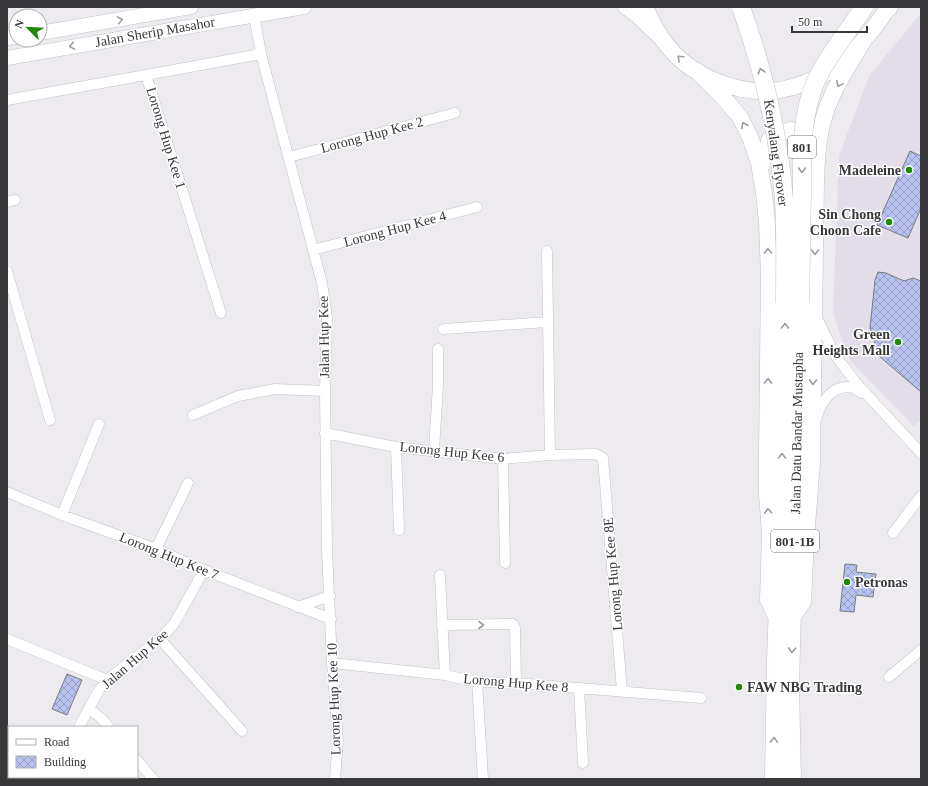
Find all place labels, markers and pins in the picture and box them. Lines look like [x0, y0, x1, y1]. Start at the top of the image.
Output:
place label: Madeleine [839, 163, 901, 178]
marker: Madeleine [904, 165, 914, 175]
place label: Sin Chong Choon Cafe [810, 207, 881, 238]
marker: Sin Chong Choon Cafe [884, 217, 894, 227]
place label: Green Heights Mall [813, 327, 890, 358]
marker: Green Heights Mall [893, 337, 903, 347]
place label: Petronas [855, 575, 908, 590]
marker: Petronas [842, 577, 852, 587]
place label: FAW NBG Trading [747, 680, 862, 695]
marker: FAW NBG Trading [734, 682, 744, 692]

